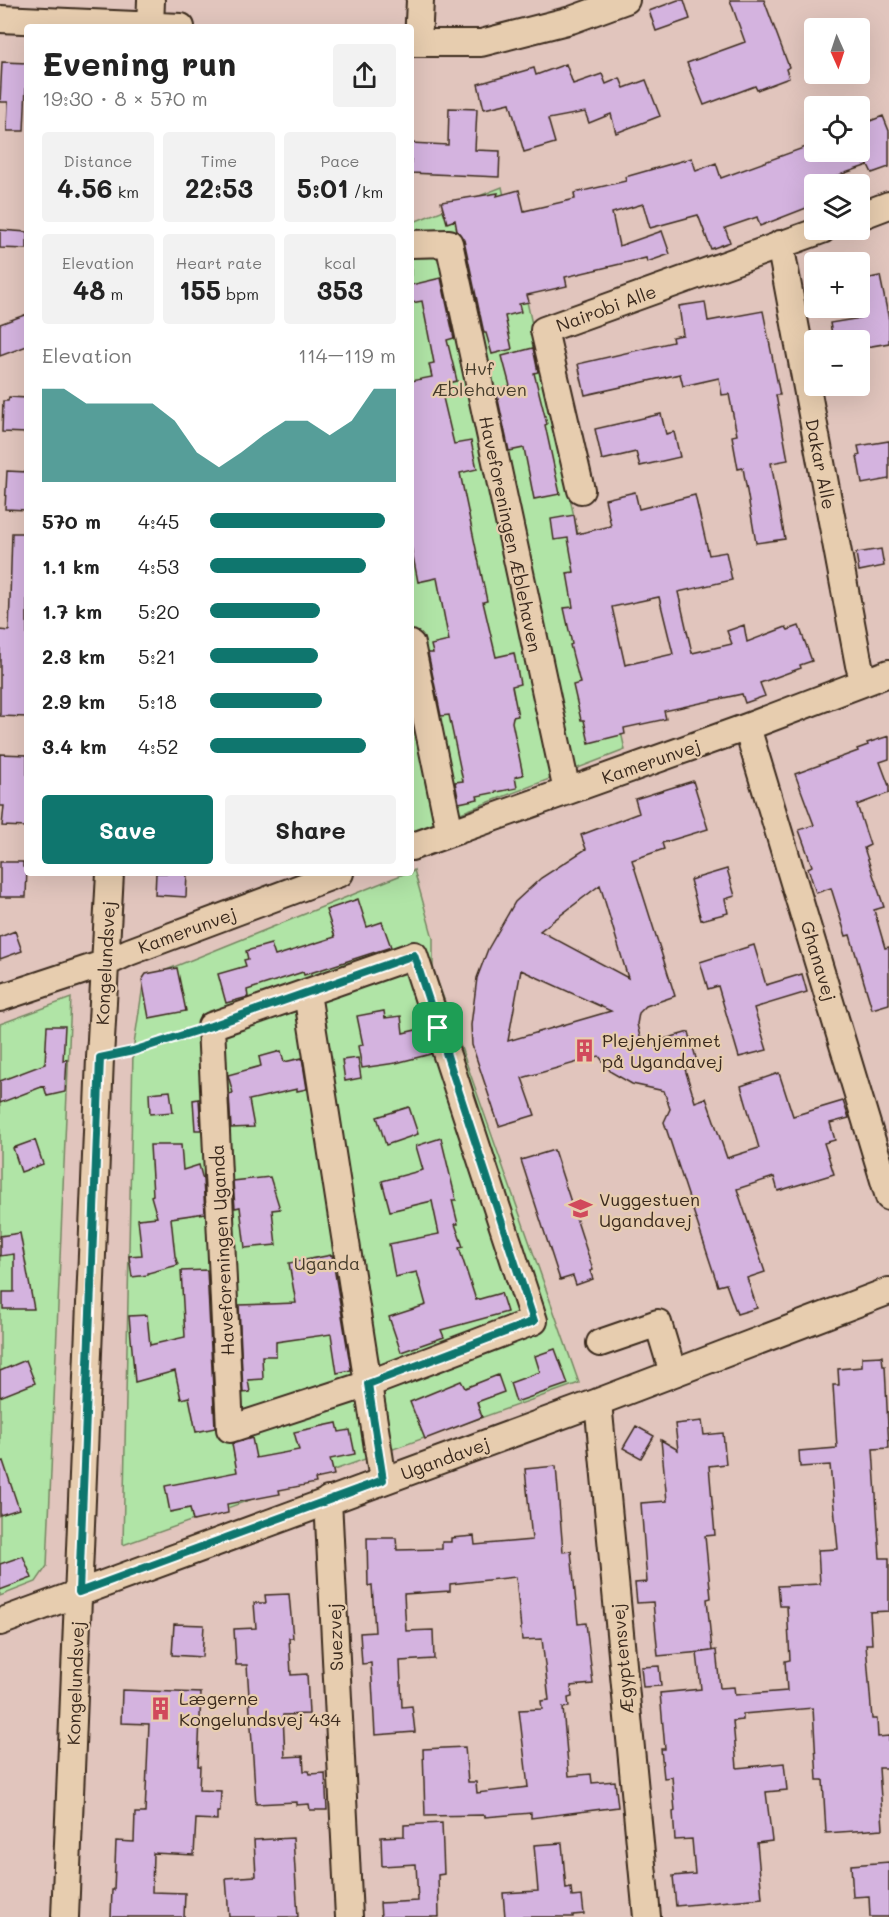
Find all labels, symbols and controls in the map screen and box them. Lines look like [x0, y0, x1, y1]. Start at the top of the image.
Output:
north arrow [804, 18, 870, 84]
map controls [804, 18, 870, 396]
text: Evening run [42, 41, 236, 84]
button: share [333, 44, 396, 107]
text: 19:30 · 8 × 570 m [42, 85, 208, 111]
button: locate [804, 96, 870, 162]
text: Distance [64, 150, 132, 171]
text: Time [201, 150, 237, 171]
text: Pace [320, 150, 360, 171]
text: 4.56 [57, 171, 113, 205]
text: 22:53 [185, 171, 253, 205]
text: 5:01 [297, 171, 348, 205]
button: layers [804, 174, 870, 240]
text: km [113, 181, 139, 202]
text: /km [348, 181, 383, 202]
text: Elevation [62, 252, 134, 273]
text: Heart rate [176, 252, 262, 273]
text: kcal [324, 252, 356, 273]
button: + [804, 252, 870, 318]
text: 48 [73, 273, 105, 307]
text: 155 [179, 273, 221, 307]
text: 353 [317, 273, 363, 307]
street label: Nairobi Alle [553, 279, 659, 337]
text: m [105, 283, 123, 304]
text: bpm [221, 283, 259, 304]
button: − [804, 330, 870, 396]
text: Elevation [42, 342, 132, 368]
text: 114–119 m [298, 342, 396, 368]
park label: Hvf Æblehaven [431, 356, 527, 401]
street label: Haveforeningen Æblehaven [474, 414, 548, 654]
street label: Dakar Alle [800, 417, 842, 511]
text: 570 m [42, 508, 101, 534]
text: 4:45 [138, 508, 179, 534]
text: 1.1 km [42, 553, 100, 579]
text: 4:53 [138, 553, 179, 579]
text: 1.7 km [42, 598, 102, 624]
text: 5:20 [138, 598, 179, 624]
text: 2.3 km [42, 643, 105, 669]
text: 5:21 [138, 643, 176, 669]
text: 2.9 km [42, 688, 105, 714]
text: 5:18 [138, 688, 177, 714]
text: 3.4 km [42, 733, 107, 759]
text: 4:52 [138, 733, 179, 759]
street label: Kamerunvej [598, 733, 704, 789]
button: Save [42, 795, 213, 864]
button: Share [225, 795, 396, 864]
street label: Kongelundsvej [90, 900, 120, 1026]
street label: Kamerunvej [134, 901, 240, 959]
street label: Ghanavej [795, 918, 843, 1004]
pin [412, 1002, 463, 1053]
icon: arrive [421, 1011, 454, 1044]
place label: Plejehjemmet på Ugandavej [602, 1028, 723, 1073]
building icon: Plejehjemmet på Ugandavej [571, 1037, 597, 1063]
street label: Haveforeningen Uganda [204, 1144, 240, 1356]
place label: Vuggestuen Ugandavej [599, 1187, 700, 1232]
school or university icon: Vuggestuen Ugandavej [568, 1196, 594, 1222]
park label: Uganda [294, 1251, 360, 1275]
street label: Ugandavej [397, 1431, 493, 1485]
street label: Ægyptensvej [605, 1602, 639, 1716]
street label: Suezvej [322, 1603, 348, 1671]
street label: Kongelundsvej [61, 1620, 89, 1746]
place label: Lægerne Kongelundsvej 434 [179, 1686, 341, 1731]
building icon: Lægerne Kongelundsvej 434 [148, 1695, 174, 1721]

